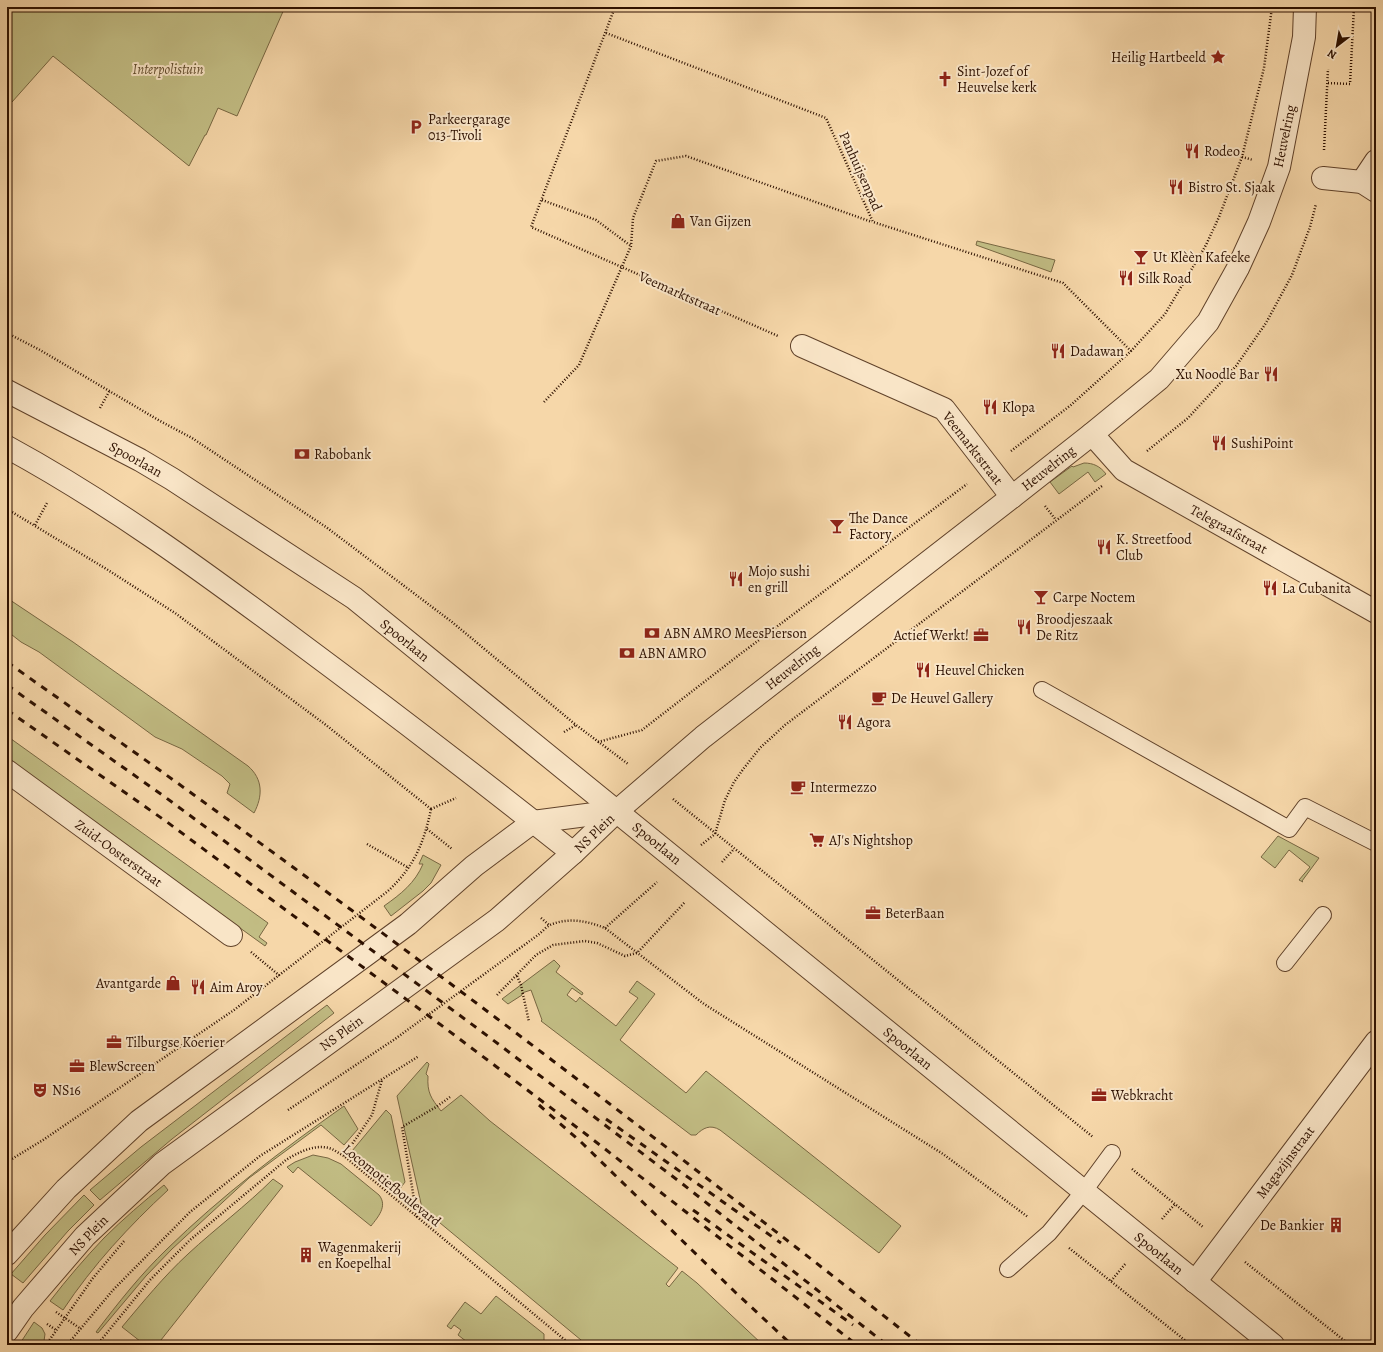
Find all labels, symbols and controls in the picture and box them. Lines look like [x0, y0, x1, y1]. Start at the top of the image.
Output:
north arrow [1317, 26, 1357, 66]
text: N [1325, 46, 1339, 63]
place label: Heilig Hartbeeld [1111, 48, 1206, 67]
place icon: Heilig Hartbeeld [1209, 48, 1227, 66]
park label: Interpolistuin [133, 60, 204, 79]
place label: Sint-Jozef of Heuvelse kerk [957, 62, 1037, 97]
church icon: Sint-Jozef of Heuvelse kerk [936, 70, 954, 88]
street label: Heuvelring [1269, 103, 1300, 169]
place label: Parkeergarage 013-Tivoli [428, 110, 510, 145]
parking icon: Parkeergarage 013-Tivoli [407, 118, 425, 136]
street label: Panhuijsenpad [835, 128, 887, 214]
restaurant icon: Rodeo [1183, 142, 1201, 160]
place label: Rodeo [1204, 142, 1240, 161]
restaurant icon: Bistro St. Sjaak [1167, 178, 1185, 196]
place label: Bistro St. Sjaak [1188, 178, 1275, 197]
shop icon: Van Gijzen [669, 212, 687, 230]
place label: Van Gijzen [689, 212, 752, 231]
bar icon: Ut Klèèn Kafeeke [1132, 248, 1150, 266]
place label: Ut Klèèn Kafeeke [1153, 248, 1250, 267]
street label: Veemarktstraat [635, 266, 724, 320]
restaurant icon: Silk Road [1117, 269, 1135, 287]
place label: Silk Road [1138, 269, 1192, 288]
restaurant icon: Dadawan [1049, 342, 1067, 360]
place label: Dadawan [1070, 342, 1124, 361]
place label: Xu Noodle Bar [1176, 365, 1260, 384]
restaurant icon: Xu Noodle Bar [1262, 365, 1280, 383]
restaurant icon: Klopa [981, 398, 999, 416]
place label: Klopa [1002, 398, 1036, 417]
street label: Veemarktstraat [937, 407, 1007, 489]
restaurant icon: SushiPoint [1210, 434, 1228, 452]
place label: SushiPoint [1231, 434, 1294, 453]
street label: Spoorlaan [106, 437, 166, 482]
street label: Heuvelring [1017, 441, 1079, 496]
bank icon: Rabobank [293, 445, 311, 463]
place label: Rabobank [314, 445, 371, 464]
street label: Telegraafstraat [1187, 500, 1271, 559]
place label: The Dance Factory [849, 509, 908, 544]
bar icon: The Dance Factory [828, 517, 846, 535]
place label: K. Streetfood Club [1116, 530, 1192, 565]
restaurant icon: K. Streetfood Club [1095, 538, 1113, 556]
place label: Mojo sushi en grill [748, 562, 810, 597]
restaurant icon: Mojo sushi en grill [727, 570, 745, 588]
restaurant icon: La Cubanita [1261, 579, 1279, 597]
place label: La Cubanita [1282, 579, 1352, 598]
bar icon: Carpe Noctem [1032, 588, 1050, 606]
place label: Carpe Noctem [1053, 588, 1136, 607]
place label: Broodjeszaak De Ritz [1036, 610, 1113, 645]
street label: Spoorlaan [376, 615, 434, 666]
restaurant icon: Broodjeszaak De Ritz [1015, 618, 1033, 636]
bank icon: ABN AMRO MeesPierson [643, 624, 661, 642]
place label: ABN AMRO MeesPierson [663, 624, 807, 643]
place label: Actief Werkt! [893, 626, 969, 645]
office icon: Actief Werkt! [972, 626, 990, 644]
street label: Heuvelring [761, 640, 823, 695]
bank icon: ABN AMRO [618, 644, 636, 662]
place label: ABN AMRO [638, 644, 707, 663]
restaurant icon: Heuvel Chicken [914, 661, 932, 679]
place label: Heuvel Chicken [935, 661, 1025, 680]
cafe icon: De Heuvel Gallery [870, 689, 888, 707]
place label: De Heuvel Gallery [891, 689, 994, 708]
restaurant icon: Agora [836, 713, 854, 731]
place label: Agora [856, 713, 891, 732]
cafe icon: Intermezzo [789, 778, 807, 796]
place label: Intermezzo [810, 778, 877, 797]
street label: NS Plein [570, 809, 619, 857]
street label: Zuid-Oosterstraat [71, 815, 167, 892]
street label: Spoorlaan [628, 818, 686, 869]
supermarket icon: AJ's Nightshop [808, 831, 826, 849]
place label: AJ's Nightshop [828, 831, 913, 850]
office icon: BeterBaan [864, 904, 882, 922]
place label: BeterBaan [885, 904, 945, 923]
place label: Avantgarde [95, 974, 161, 993]
shop icon: Avantgarde [164, 974, 182, 992]
restaurant icon: Aim Aroy [189, 978, 207, 996]
place label: Aim Aroy [209, 978, 263, 997]
street label: NS Plein [316, 1011, 367, 1056]
street label: Spoorlaan [879, 1023, 937, 1074]
office icon: Tilburgse Koerier [105, 1033, 123, 1051]
place label: Tilburgse Koerier [126, 1033, 226, 1052]
office icon: BlewScreen [68, 1057, 86, 1075]
place label: BlewScreen [89, 1057, 155, 1076]
theatre icon: NS16 [31, 1081, 49, 1099]
place label: NS16 [52, 1081, 81, 1100]
office icon: Webkracht [1090, 1086, 1108, 1104]
place label: Webkracht [1110, 1086, 1173, 1105]
street label: Magazijnstraat [1252, 1122, 1319, 1202]
street label: Locomotiefboulevard [339, 1140, 445, 1231]
street label: NS Plein [64, 1211, 113, 1260]
place label: De Bankier [1260, 1216, 1325, 1235]
building icon: De Bankier [1327, 1216, 1345, 1234]
street label: Spoorlaan [1130, 1228, 1188, 1279]
place label: Wagenmakerij en Koepelhal [317, 1238, 401, 1273]
building icon: Wagenmakerij en Koepelhal [297, 1246, 315, 1264]

